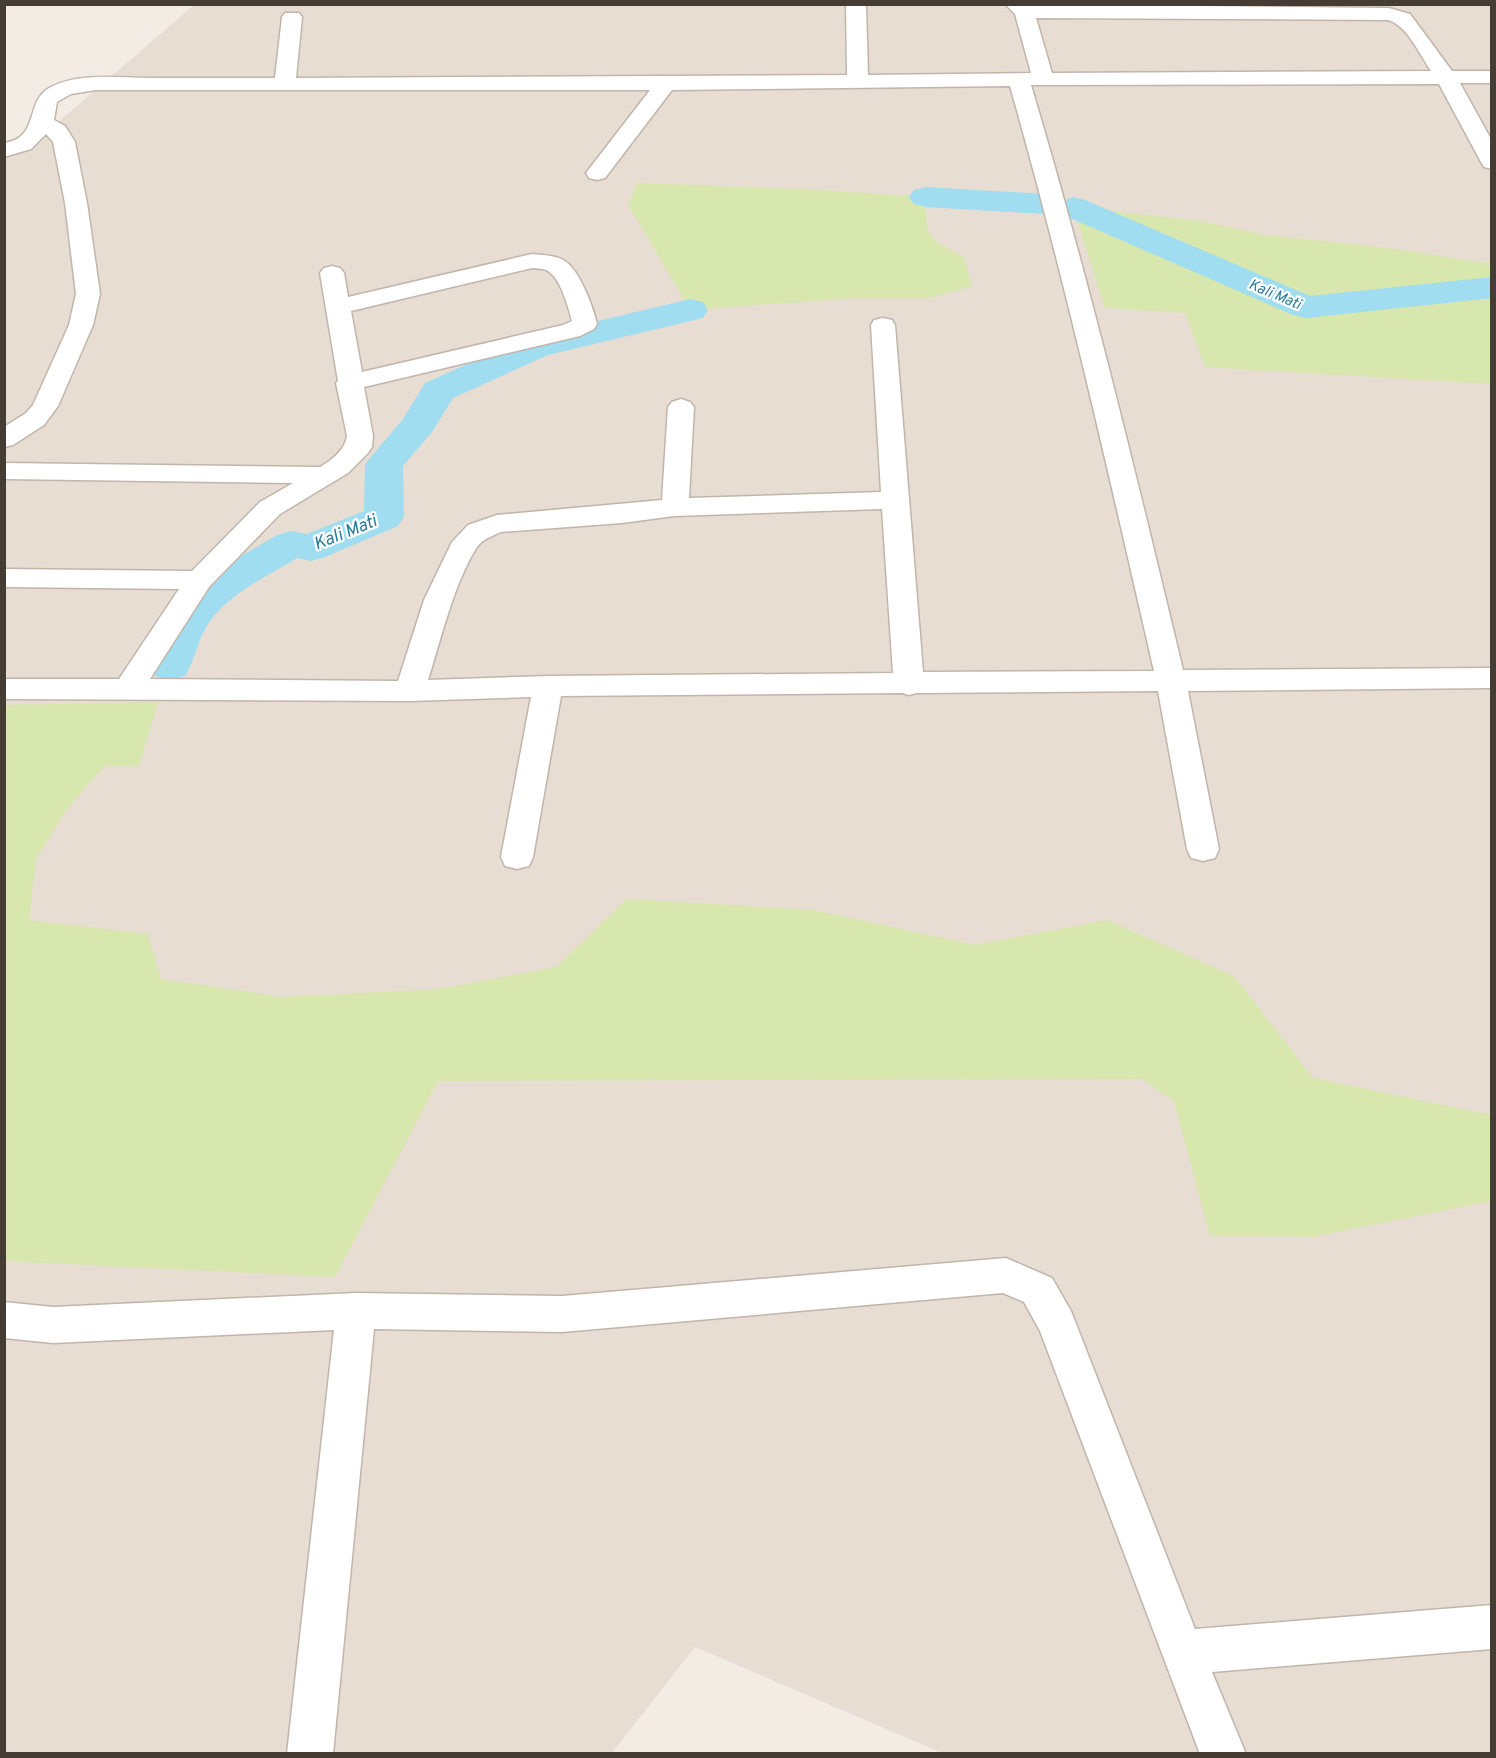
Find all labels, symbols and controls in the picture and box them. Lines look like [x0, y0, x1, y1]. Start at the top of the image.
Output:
water label: Kali Mati [1245, 276, 1305, 315]
water label: Kali Mati [311, 510, 382, 556]

